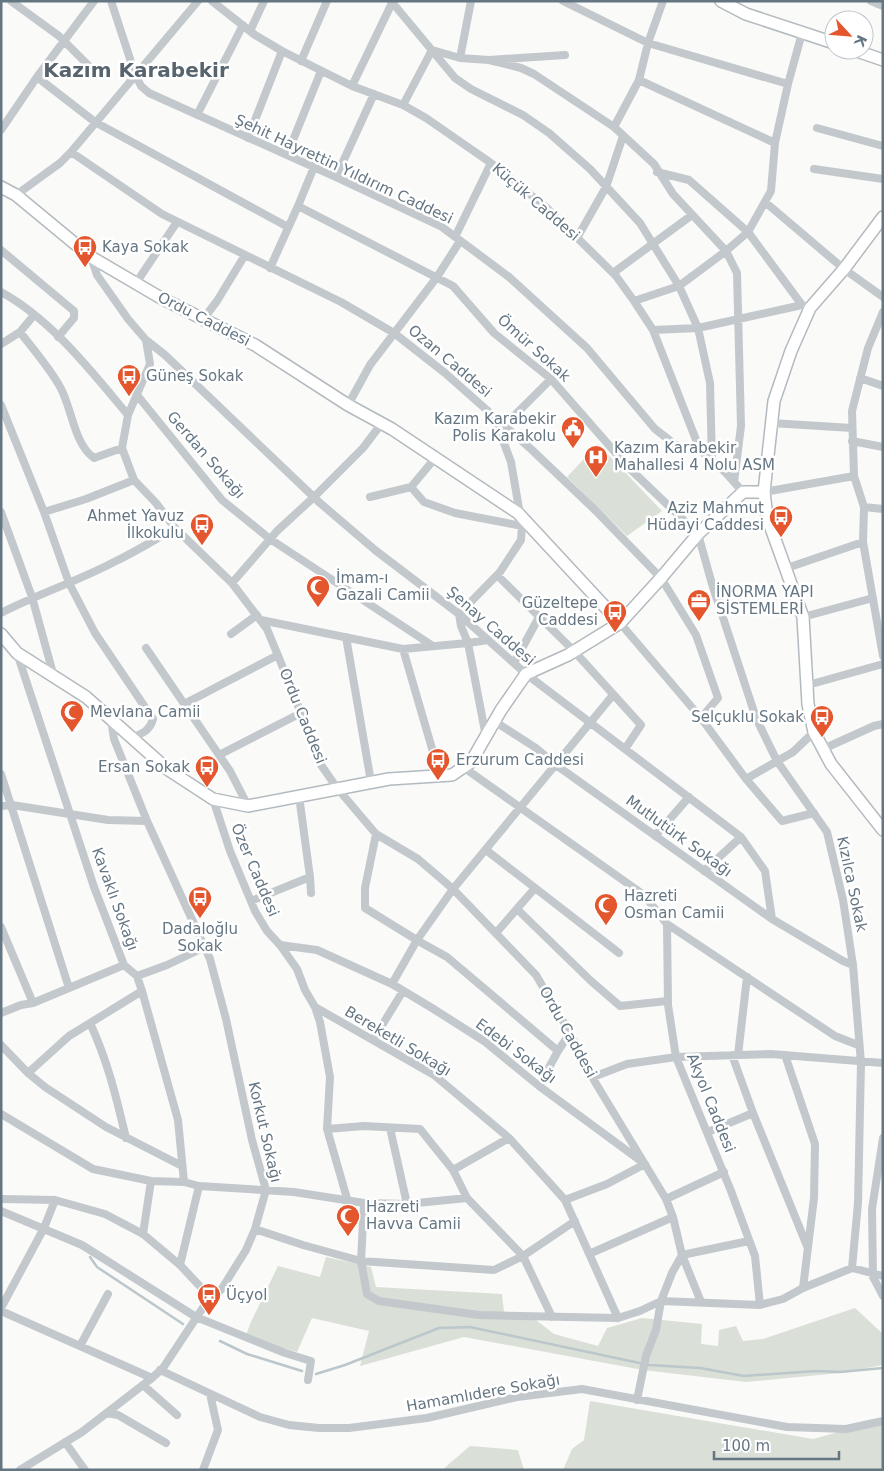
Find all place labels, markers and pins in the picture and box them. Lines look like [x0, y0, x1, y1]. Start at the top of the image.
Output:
bus stop icon: Kaya Sokak [72, 234, 98, 268]
place label: Kaya Sokak [102, 238, 189, 256]
bus stop icon: Güneş Sokak [116, 363, 142, 397]
place label: Güneş Sokak [146, 367, 244, 385]
place label: Kazım Karabekir Polis Karakolu [434, 410, 557, 445]
public building icon: Kazım Karabekir Polis Karakolu [560, 415, 586, 449]
place label: Kazım Karabekir Mahallesi 4 Nolu ASM [614, 439, 775, 474]
hospital icon: Kazım Karabekir Mahallesi 4 Nolu ASM [583, 444, 609, 478]
place label: Aziz Mahmut Hüdayi Caddesi [647, 499, 764, 534]
bus stop icon: Aziz Mahmut Hüdayi Caddesi [768, 504, 794, 538]
place label: Ahmet Yavuz İlkokulu [87, 507, 184, 542]
bus stop icon: Ahmet Yavuz İlkokulu [189, 512, 215, 546]
place label: İmam-ı Gazali Camii [336, 568, 430, 604]
mosque icon: İmam-ı Gazali Camii [305, 574, 331, 608]
place label: İNORMA YAPI SİSTEMLERİ [716, 582, 814, 618]
office icon: İNORMA YAPI SİSTEMLERİ [686, 588, 712, 622]
place label: Güzeltepe Caddesi [522, 594, 598, 629]
bus stop icon: Güzeltepe Caddesi [602, 599, 628, 633]
mosque icon: Mevlana Camii [59, 699, 85, 733]
place label: Mevlana Camii [90, 703, 201, 721]
bus stop icon: Selçuklu Sokak [809, 704, 835, 738]
place label: Selçuklu Sokak [691, 708, 804, 726]
bus stop icon: Erzurum Caddesi [425, 747, 451, 781]
place label: Erzurum Caddesi [456, 751, 584, 769]
bus stop icon: Ersan Sokak [194, 754, 220, 788]
place label: Ersan Sokak [98, 758, 190, 776]
bus stop icon: Dadaloğlu Sokak [187, 885, 213, 919]
place label: Hazreti Osman Camii [624, 887, 724, 922]
mosque icon: Hazreti Osman Camii [593, 892, 619, 926]
place label: Dadaloğlu Sokak [162, 920, 238, 955]
place label: Hazreti Havva Camii [366, 1198, 461, 1233]
mosque icon: Hazreti Havva Camii [335, 1203, 361, 1237]
bus stop icon: Üçyol [196, 1282, 222, 1316]
place label: Üçyol [226, 1285, 267, 1304]

